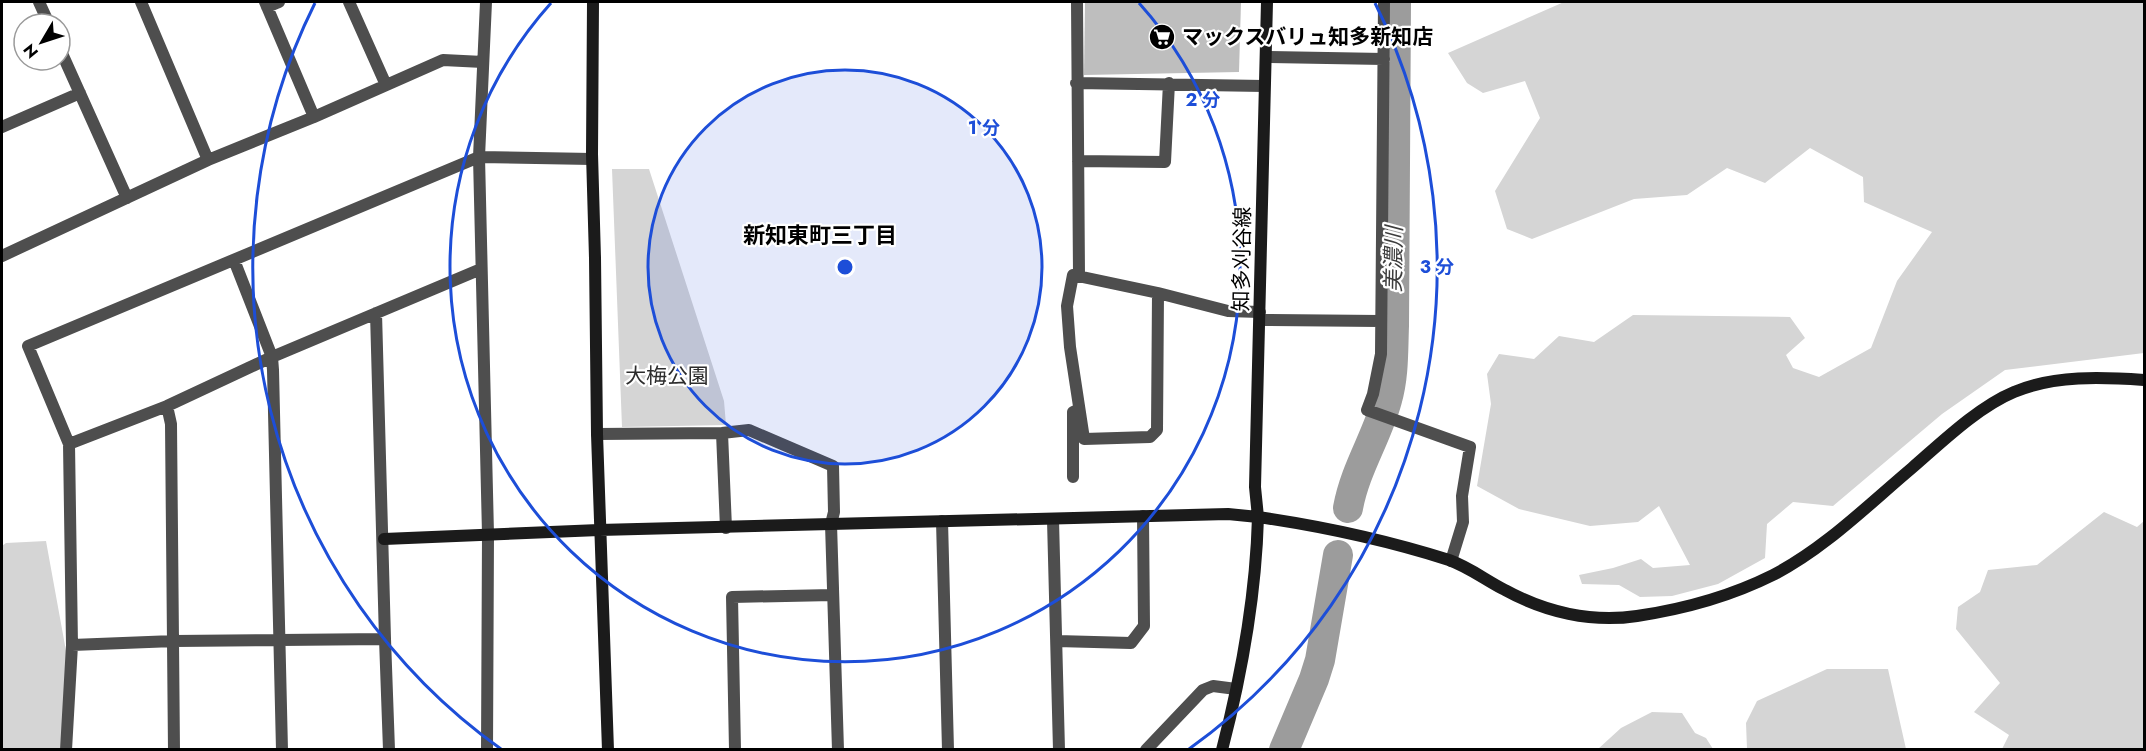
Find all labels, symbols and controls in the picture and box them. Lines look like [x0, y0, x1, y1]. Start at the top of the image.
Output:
north arrow [12, 12, 72, 72]
supermarket icon: マックスバリュ知多新知店 [1147, 22, 1177, 52]
place label: マックスバリュ知多新知店 [1182, 22, 1433, 52]
text: N [18, 39, 44, 63]
text: 2 分 [1185, 87, 1221, 113]
text: 1 分 [968, 115, 1000, 141]
street label: 知多刈谷線 [1226, 206, 1258, 312]
district label: 新知東町三丁目 [743, 219, 897, 251]
water label: 美濃川 [1376, 224, 1410, 292]
text: 3 分 [1420, 254, 1454, 280]
centre of rings [835, 257, 855, 277]
park label: 大梅公園 [625, 361, 709, 391]

